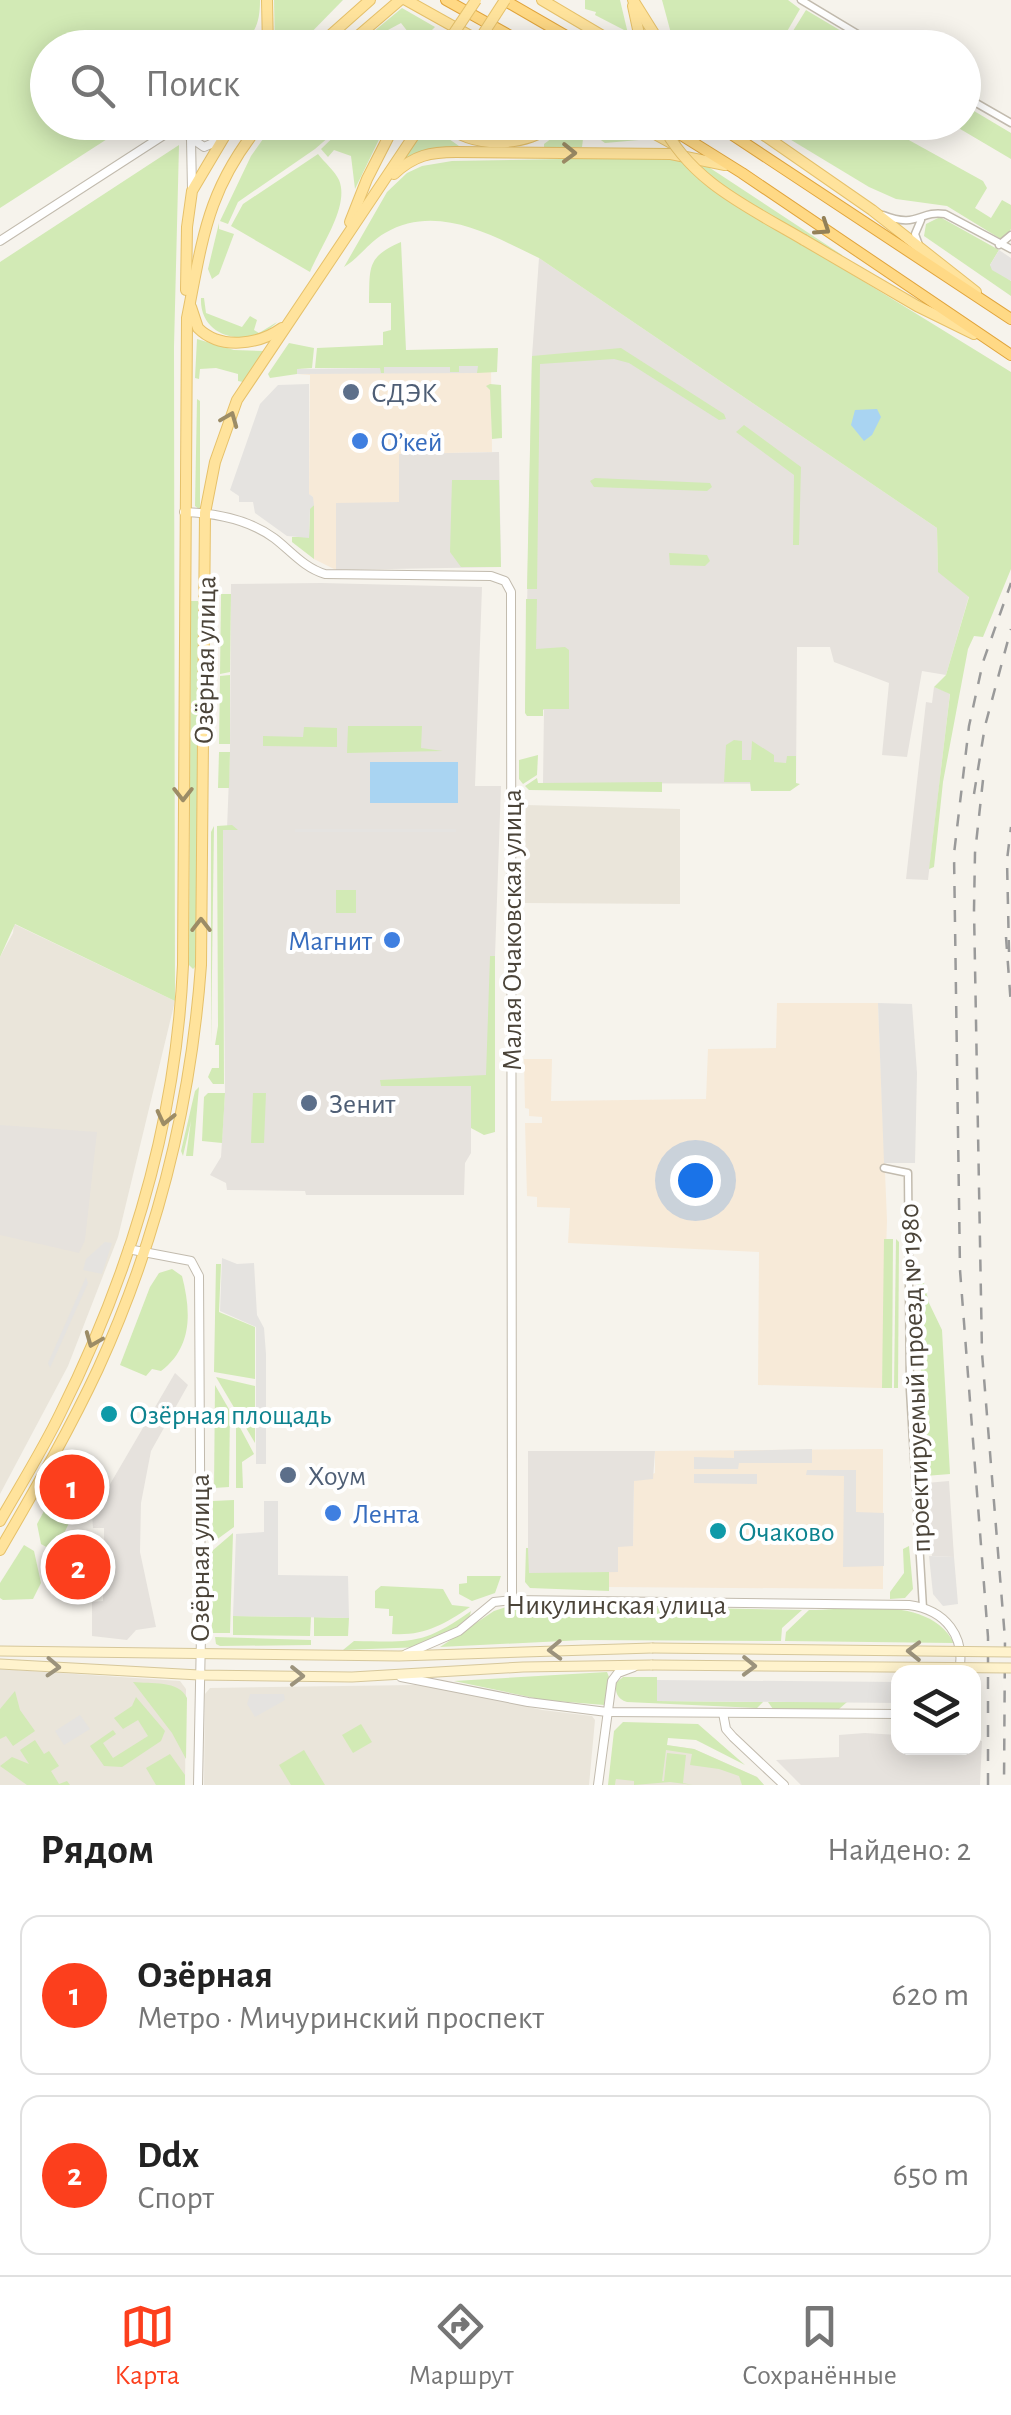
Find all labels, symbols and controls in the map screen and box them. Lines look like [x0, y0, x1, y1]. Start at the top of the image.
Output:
search box [30, 30, 981, 140]
icon: search [65, 58, 120, 113]
text: Поиск [145, 66, 240, 104]
one-way arrow [562, 142, 578, 164]
one-way arrow [812, 216, 831, 234]
place label: СДЭК [371, 380, 438, 408]
marker: СДЭК [340, 381, 362, 403]
one-way arrow [218, 411, 238, 428]
place label: О’кей [380, 429, 443, 457]
marker: О’кей [349, 430, 371, 452]
street label: Озёрная улица [191, 575, 221, 745]
one-way arrow [172, 788, 194, 803]
street label: Малая Очаковская улица [499, 789, 527, 1071]
one-way arrow [190, 917, 212, 932]
place label: Магнит [288, 928, 373, 956]
marker: Магнит [381, 929, 403, 951]
place label: Зенит [329, 1091, 396, 1119]
marker: Зенит [298, 1092, 320, 1114]
one-way arrow [156, 1109, 177, 1126]
your location [670, 1155, 721, 1206]
street label: проектируемый проезд № 1980 [896, 1203, 936, 1553]
one-way arrow [85, 1331, 105, 1348]
place label: Озёрная площадь [129, 1402, 331, 1430]
marker: Озёрная площадь [98, 1403, 120, 1425]
pin: 1 [40, 1450, 104, 1524]
place label: Хоум [308, 1463, 366, 1491]
marker: Хоум [277, 1464, 299, 1486]
street label: Озёрная улица [187, 1473, 215, 1642]
place label: Лента [353, 1501, 420, 1529]
marker: Лента [322, 1502, 344, 1524]
place label: Очаково [738, 1519, 835, 1547]
marker: Очаково [707, 1520, 729, 1542]
pin: 2 [46, 1530, 110, 1604]
street label: Никулинская улица [506, 1592, 727, 1620]
one-way arrow [546, 1639, 562, 1660]
one-way arrow [905, 1640, 920, 1662]
one-way arrow [46, 1656, 62, 1677]
one-way arrow [742, 1656, 758, 1677]
one-way arrow [290, 1665, 305, 1687]
map controls [891, 1665, 981, 1755]
button: layers [891, 1665, 981, 1755]
text: Рядом [40, 1829, 154, 1871]
text: Найдено: 2 [827, 1834, 971, 1866]
text: Озёрная [137, 1957, 273, 1995]
text: 1 [69, 1979, 80, 2011]
text: 620 m [892, 1979, 969, 2011]
text: Метро · Мичуринский проспект [137, 2002, 544, 2034]
text: Ddx [137, 2137, 199, 2175]
text: 2 [67, 2159, 82, 2191]
text: 650 m [893, 2159, 969, 2191]
text: Спорт [137, 2182, 214, 2214]
tab: Карта [114, 2299, 180, 2393]
tab: Маршрут [408, 2299, 514, 2393]
tab: Сохранённые [742, 2299, 897, 2393]

